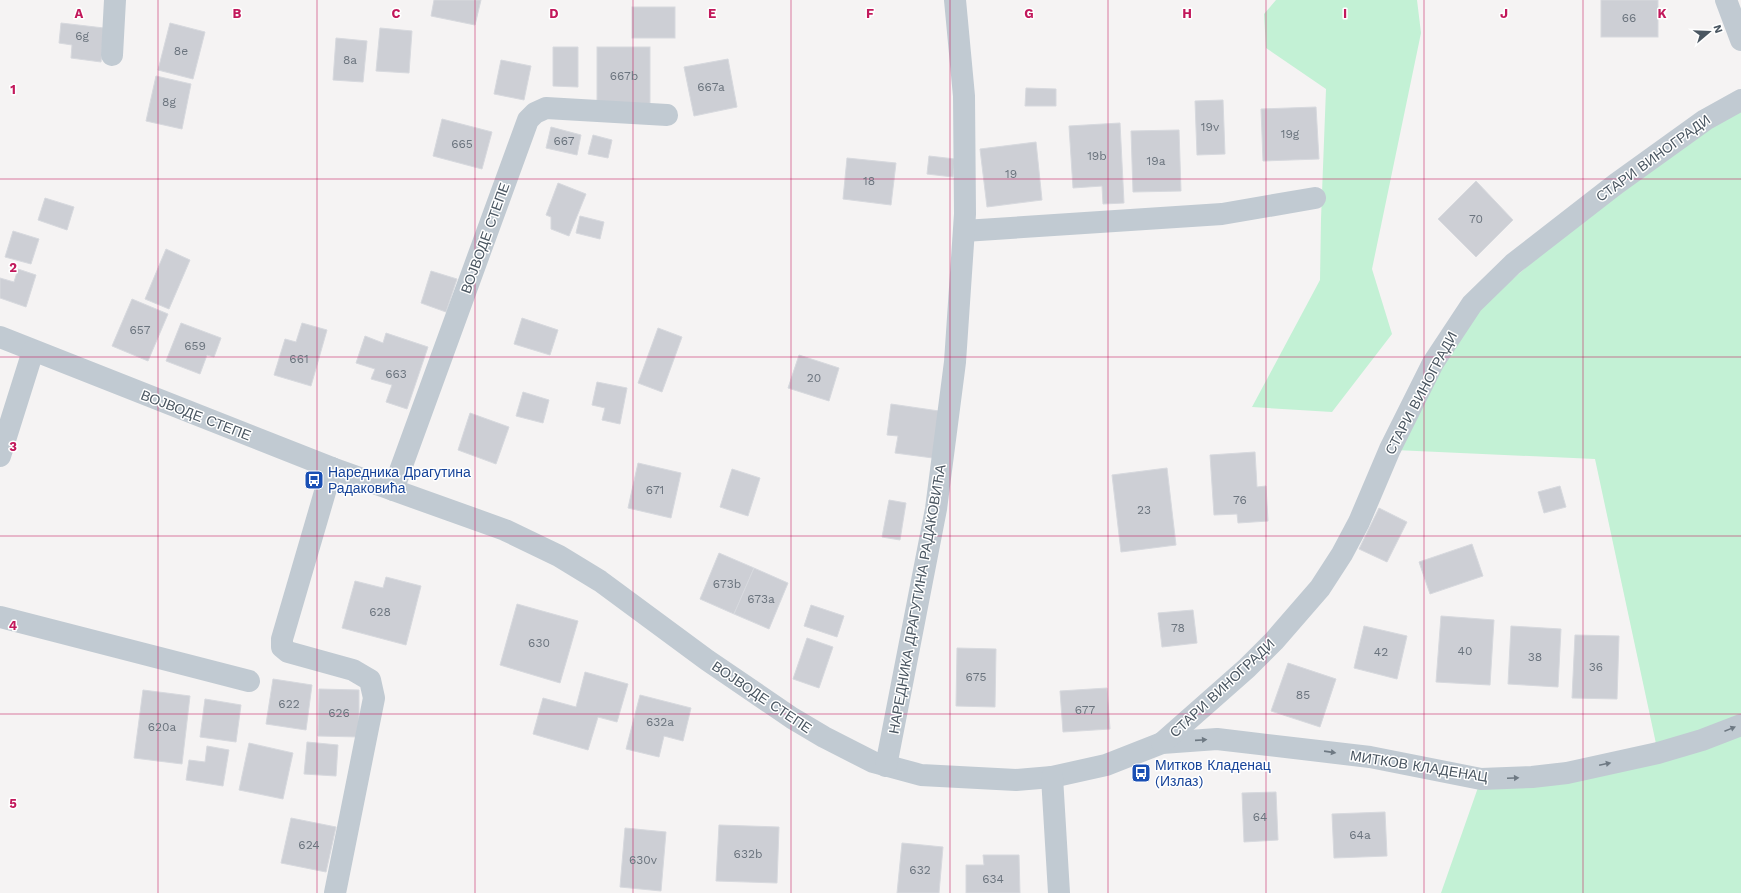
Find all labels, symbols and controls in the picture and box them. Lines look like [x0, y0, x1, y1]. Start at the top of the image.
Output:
text: A [75, 6, 84, 21]
text: B [233, 6, 242, 21]
text: C [392, 6, 401, 21]
text: D [549, 6, 559, 21]
text: E [708, 6, 716, 21]
text: F [866, 6, 874, 21]
text: G [1024, 6, 1034, 21]
text: H [1182, 6, 1192, 21]
text: I [1343, 6, 1347, 21]
text: J [1500, 6, 1508, 21]
text: K [1657, 6, 1667, 21]
house number: 66 [1622, 11, 1636, 25]
north arrow [1689, 12, 1729, 52]
text: N [1711, 23, 1725, 35]
house number: 6g [75, 29, 89, 43]
house number: 8e [174, 44, 188, 58]
house number: 8a [343, 53, 357, 67]
house number: 667b [610, 69, 638, 83]
house number: 667a [697, 80, 725, 94]
text: 1 [10, 82, 16, 97]
house number: 8g [162, 95, 177, 109]
street label: СТАРИ ВИНОГРАДИ [1593, 111, 1713, 205]
house number: 19v [1201, 120, 1220, 134]
house number: 19g [1281, 127, 1300, 141]
house number: 667 [553, 134, 575, 148]
house number: 665 [451, 137, 473, 151]
house number: 19b [1087, 149, 1107, 163]
house number: 19a [1147, 154, 1166, 168]
house number: 19 [1005, 167, 1017, 181]
house number: 18 [863, 174, 875, 188]
street label: ВОЈВОДЕ СТЕПЕ [458, 180, 512, 296]
house number: 70 [1469, 212, 1483, 226]
text: 2 [9, 260, 17, 275]
house number: 657 [129, 323, 151, 337]
street label: СТАРИ ВИНОГРАДИ [1382, 329, 1460, 457]
house number: 659 [184, 339, 206, 353]
house number: 661 [289, 352, 309, 366]
house number: 663 [385, 367, 407, 381]
house number: 20 [807, 371, 821, 385]
street label: ВОЈВОДЕ СТЕПЕ [139, 387, 253, 443]
text: 3 [9, 439, 17, 454]
street label: НАРЕДНИКА ДРАГУТИНА РАДАКОВИЋА [885, 462, 949, 735]
place label: Наредника Драгутина Радаковића [328, 464, 471, 496]
bus stop icon: Наредника Драгутина Радаковића [303, 469, 325, 491]
house number: 671 [646, 483, 664, 497]
house number: 76 [1233, 493, 1247, 507]
house number: 23 [1137, 503, 1151, 517]
house number: 673b [713, 577, 741, 591]
house number: 673a [747, 592, 775, 606]
house number: 628 [369, 605, 391, 619]
text: 4 [9, 618, 18, 633]
house number: 78 [1171, 621, 1185, 635]
street label: СТАРИ ВИНОГРАДИ [1166, 635, 1278, 741]
house number: 630 [528, 636, 550, 650]
house number: 40 [1458, 644, 1472, 658]
house number: 42 [1374, 645, 1388, 659]
house number: 38 [1528, 650, 1542, 664]
street label: ВОЈВОДЕ СТЕПЕ [709, 658, 815, 736]
house number: 36 [1589, 660, 1603, 674]
house number: 675 [966, 670, 986, 684]
house number: 85 [1296, 688, 1310, 702]
house number: 622 [278, 697, 300, 711]
house number: 677 [1075, 703, 1096, 717]
house number: 626 [328, 706, 350, 720]
house number: 632a [646, 715, 674, 729]
house number: 620a [148, 720, 176, 734]
one-way arrow [1724, 726, 1736, 732]
one-way arrow [1195, 737, 1207, 744]
street label: МИТКОВ КЛАДЕНАЦ [1349, 747, 1490, 785]
one-way arrow [1324, 749, 1336, 755]
place label: Митков Кладенац (Излаз) [1155, 757, 1271, 789]
one-way arrow [1599, 761, 1611, 767]
bus stop icon: Митков Кладенац (Излаз) [1130, 762, 1152, 784]
one-way arrow [1507, 774, 1519, 781]
text: 5 [9, 796, 17, 811]
house number: 64 [1253, 810, 1267, 824]
house number: 64a [1349, 828, 1371, 842]
house number: 624 [298, 838, 320, 852]
house number: 632b [734, 847, 762, 861]
house number: 630v [629, 853, 658, 867]
house number: 632 [909, 863, 931, 877]
house number: 634 [982, 872, 1004, 886]

